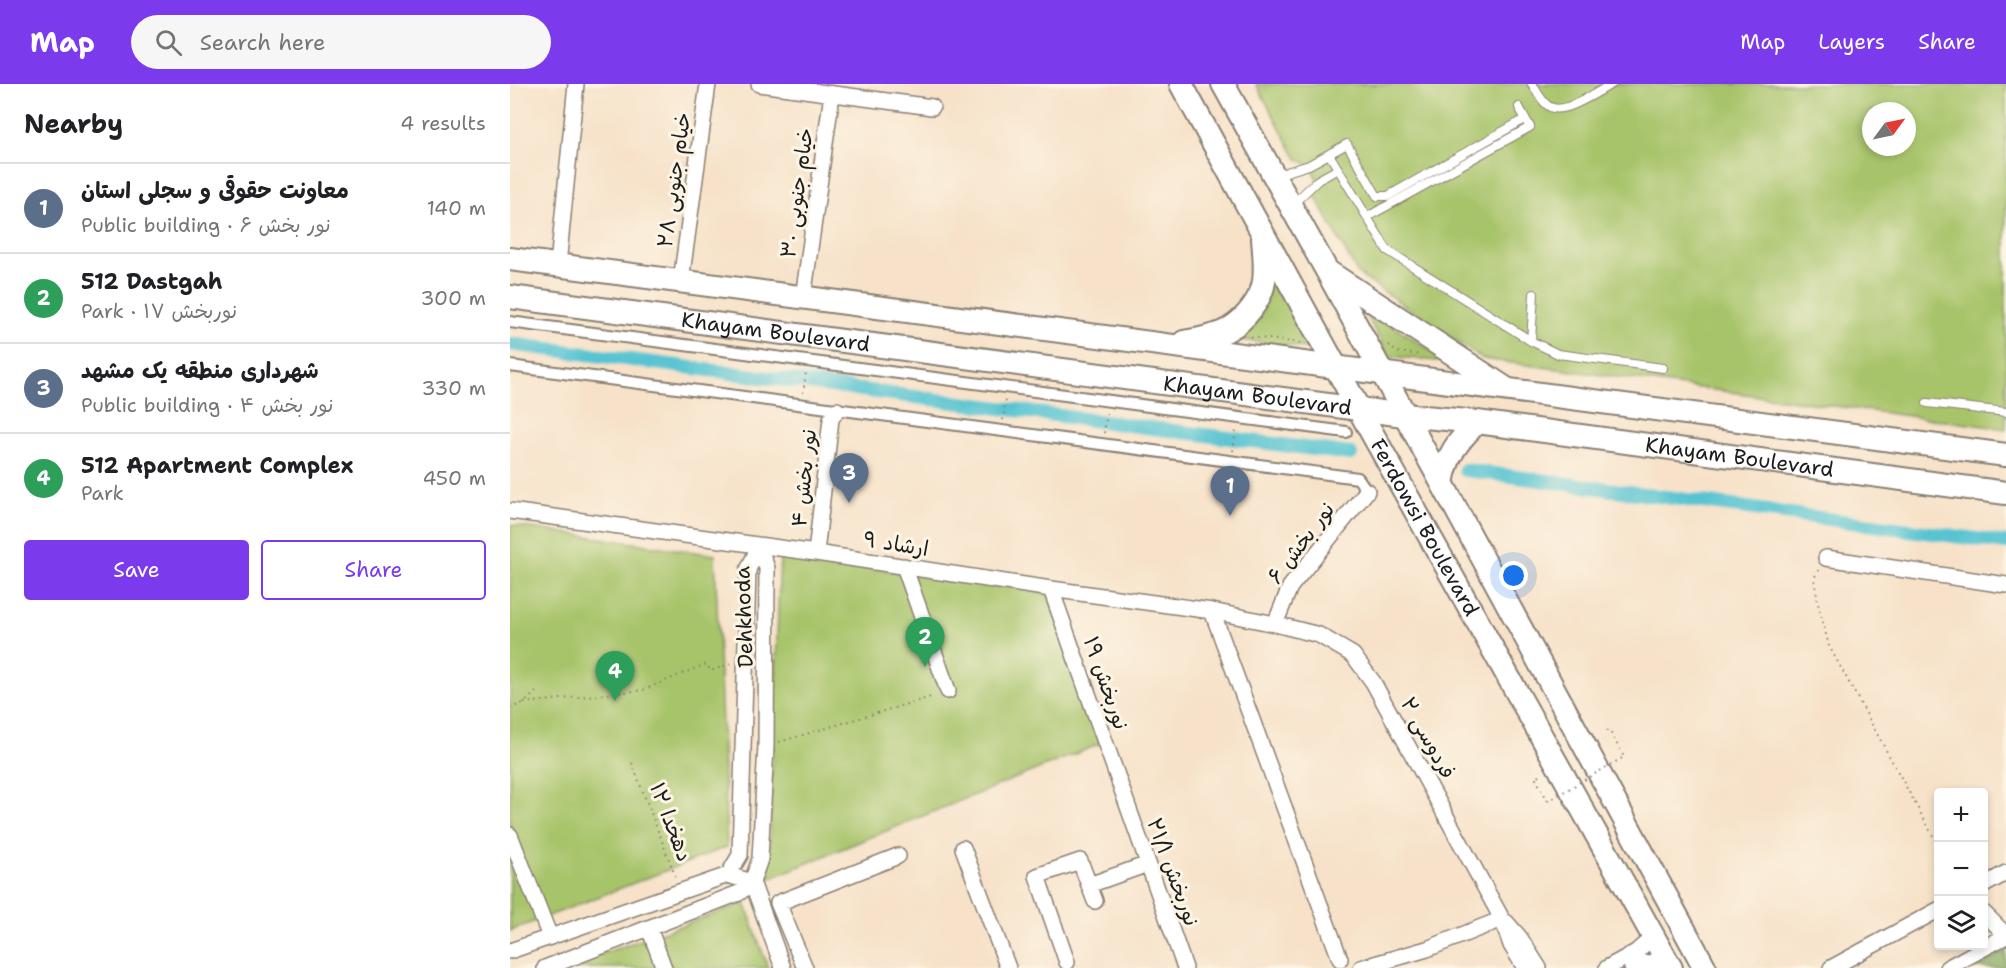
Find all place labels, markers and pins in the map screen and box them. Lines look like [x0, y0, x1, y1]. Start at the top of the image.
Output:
pin: 3 [830, 454, 868, 503]
pin: 1 [1210, 466, 1250, 516]
pin: 2 [906, 618, 944, 667]
pin: 4 [596, 652, 634, 701]

